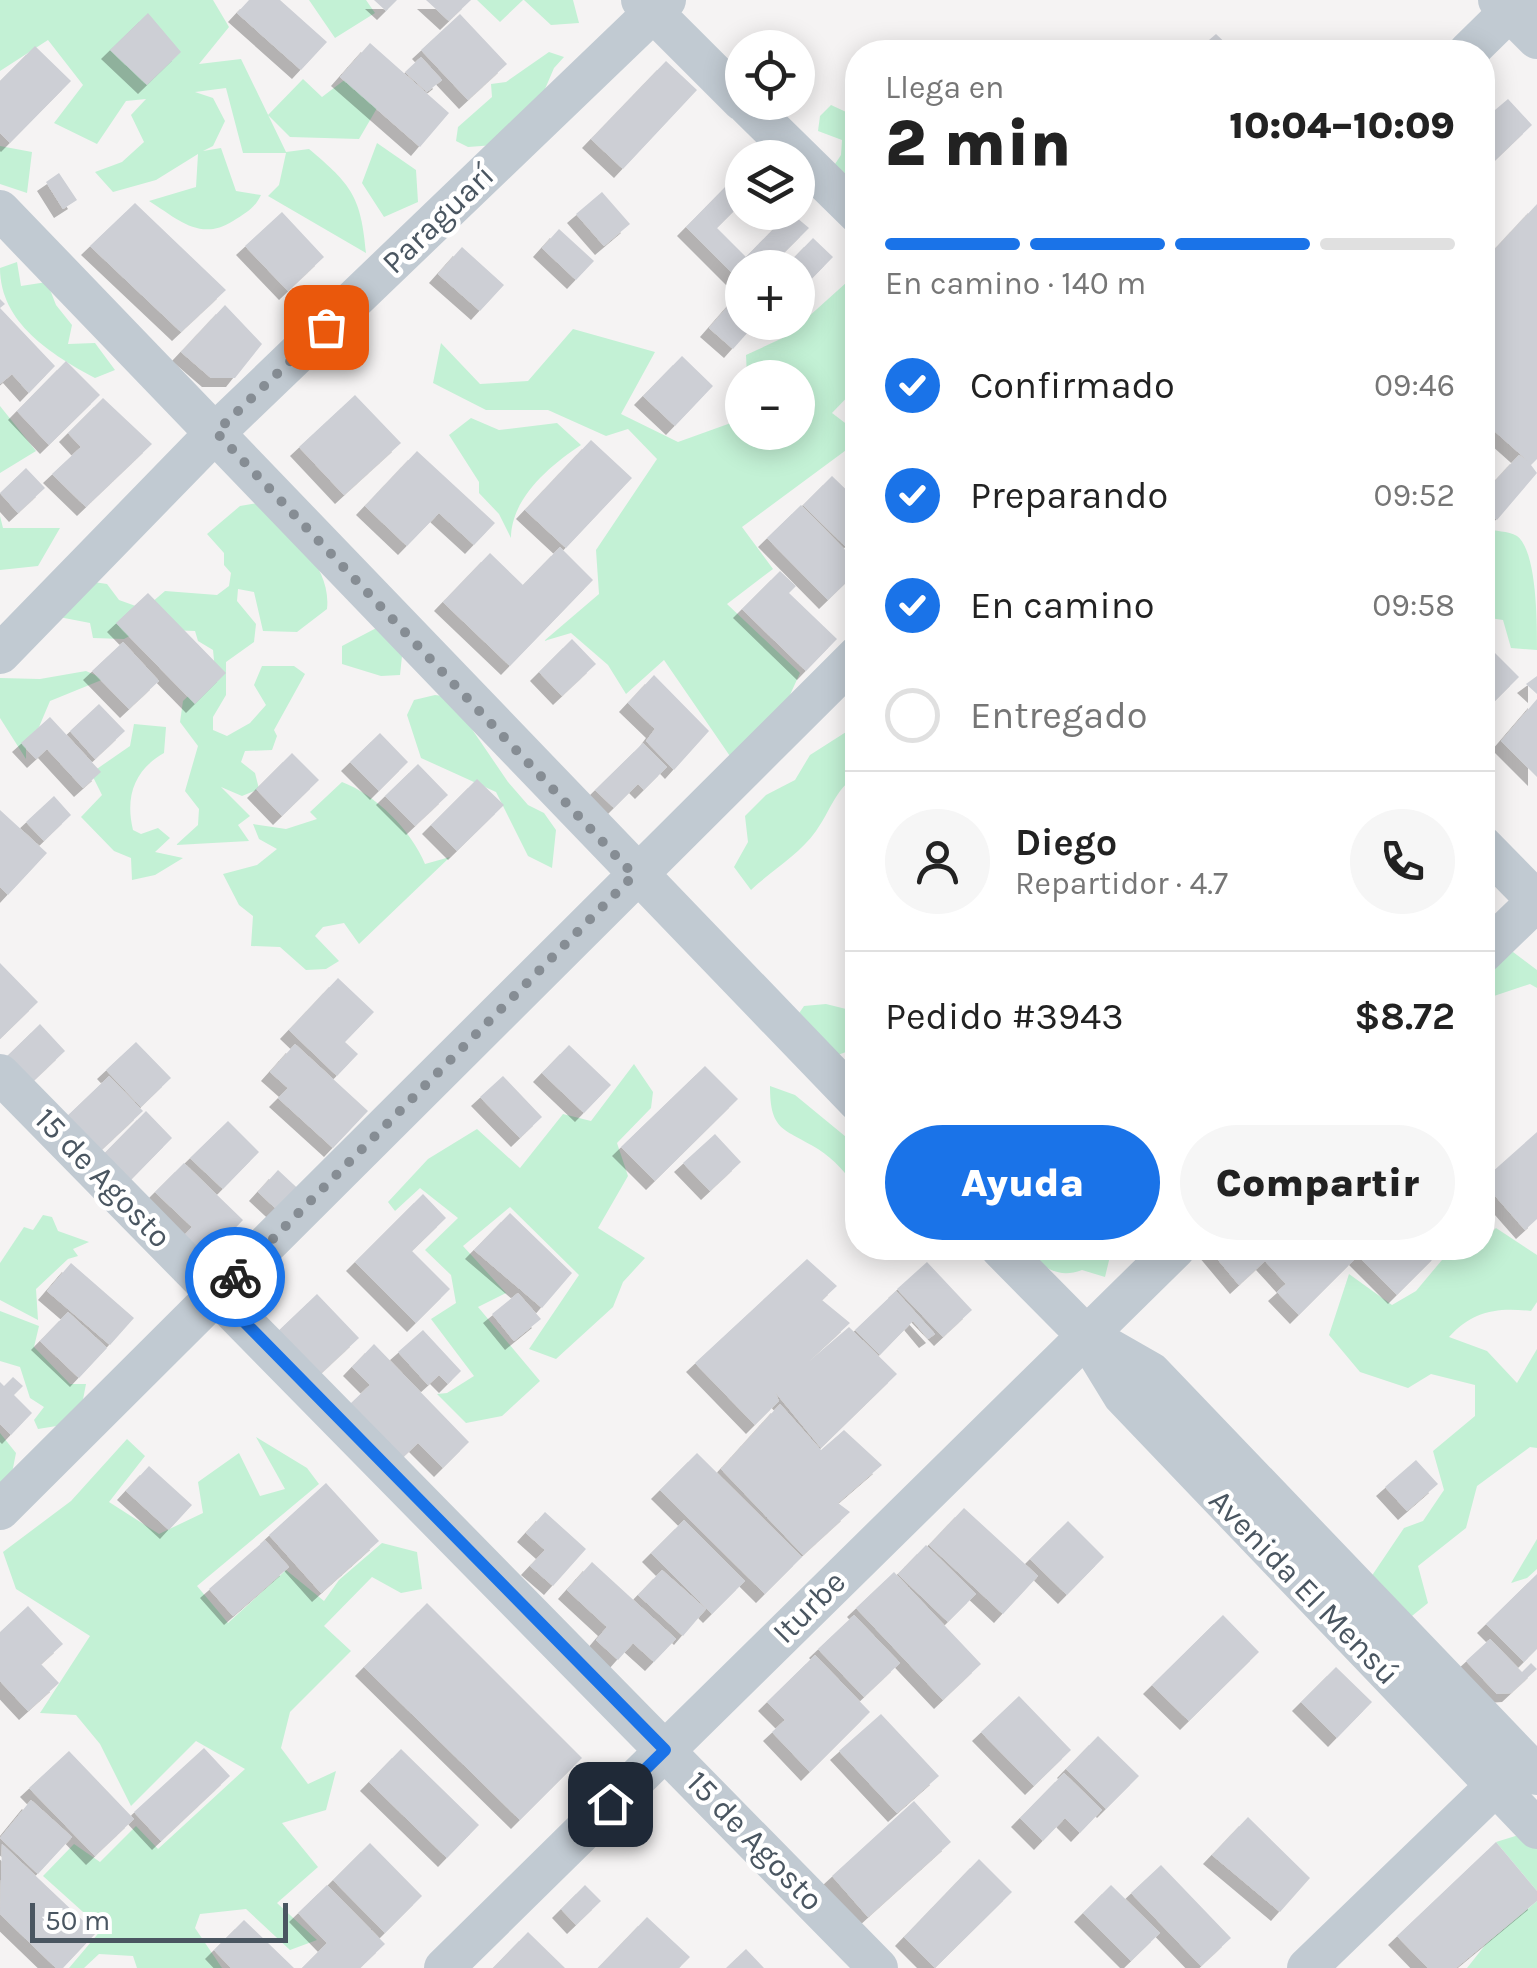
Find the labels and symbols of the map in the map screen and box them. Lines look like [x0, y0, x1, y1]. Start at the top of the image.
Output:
street label: Paraguarí [375, 157, 502, 281]
pin [284, 285, 369, 370]
street label: 15 de Agosto [27, 1101, 179, 1255]
courier [185, 1227, 285, 1327]
street label: Avenida El Mensú [1201, 1482, 1407, 1692]
street label: Iturbe [765, 1563, 853, 1651]
pin [568, 1762, 653, 1847]
street label: 15 de Agosto [679, 1764, 831, 1918]
scale bar [30, 1898, 288, 1942]

